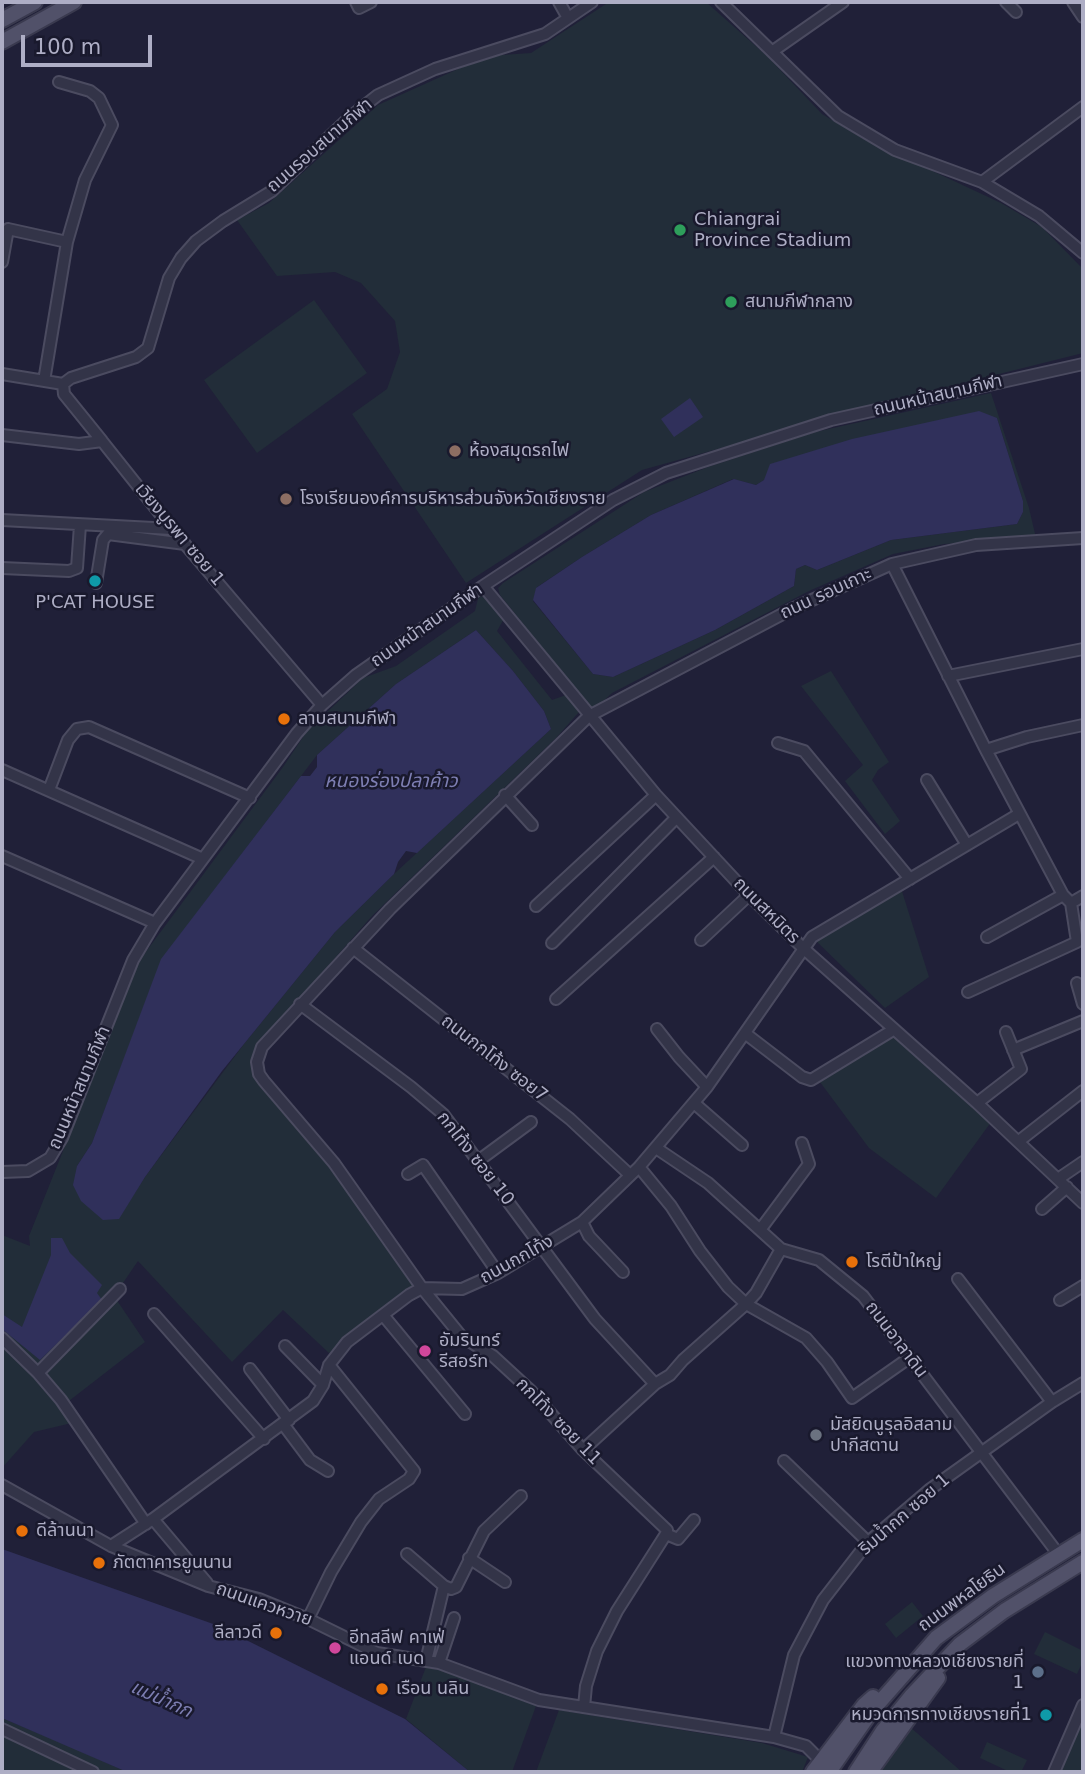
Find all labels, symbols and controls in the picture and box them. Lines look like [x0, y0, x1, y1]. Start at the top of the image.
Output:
scale bar [24, 21, 156, 65]
text: 100 m [34, 35, 101, 59]
street label: ถนนรอบสนามกีฬา [263, 94, 377, 198]
place label: Chiangrai Province Stadium [694, 209, 851, 252]
marker: Chiangrai Province Stadium [672, 222, 688, 238]
place label: สนามกีฬากลาง [745, 291, 853, 313]
marker: สนามกีฬากลาง [723, 294, 739, 310]
street label: ถนนหน้าสนามกีฬา [871, 371, 1005, 421]
place label: ห้องสมุดรถไฟ [469, 440, 569, 462]
marker: ห้องสมุดรถไฟ [447, 443, 463, 459]
street label: เวียงบูรพา ซอย 1 [130, 479, 228, 591]
place label: โรงเรียนองค์การบริหารส่วนจังหวัดเชียงราย [300, 488, 606, 510]
marker: โรงเรียนองค์การบริหารส่วนจังหวัดเชียงราย [278, 491, 294, 507]
street label: ถนน รอบเกาะ [777, 563, 875, 625]
marker: P'CAT HOUSE [87, 573, 103, 589]
street label: ถนนหน้าสนามกีฬา [367, 579, 487, 673]
place label: P'CAT HOUSE [35, 592, 155, 614]
place label: ลาบสนามกีฬา [298, 708, 396, 730]
marker: ลาบสนามกีฬา [276, 711, 292, 727]
water label: หนองร่องปลาค้าว [324, 771, 458, 793]
street label: ถนนสหมิตร [728, 873, 804, 949]
street label: ถนนกกโท้ง ซอย7 [437, 1011, 551, 1107]
street label: ถนนหน้าสนามกีฬา [44, 1023, 116, 1153]
street label: กกโท้ง ซอย 10 [432, 1108, 518, 1210]
street label: ถนนกกโท้ง [476, 1231, 558, 1289]
place label: โรตีป้าใหญ่ [866, 1251, 942, 1273]
marker: โรตีป้าใหญ่ [844, 1254, 860, 1270]
street label: ถนนอาลาดิน [860, 1297, 932, 1383]
place label: อัมรินทร์ รีสอร์ท [439, 1330, 500, 1372]
marker: อัมรินทร์ รีสอร์ท [417, 1343, 433, 1359]
street label: กกโท้ง ซอย 11 [511, 1374, 605, 1470]
place label: มัสยิดนูรุลอิสลาม ปากีสตาน [830, 1414, 952, 1456]
marker: มัสยิดนูรุลอิสลาม ปากีสตาน [808, 1427, 824, 1443]
street label: ริมน้ำกก ซอย 1 [855, 1470, 955, 1560]
place label: ดีล้านนา [36, 1520, 94, 1542]
marker: ดีล้านนา [14, 1523, 30, 1539]
place label: ภัตตาคารยูนนาน [113, 1552, 232, 1574]
marker: ภัตตาคารยูนนาน [91, 1555, 107, 1571]
street label: ถนนพหลโยธิน [914, 1559, 1010, 1637]
street label: ถนนแควหวาย [213, 1578, 315, 1632]
place label: ลีลาวดี [214, 1622, 262, 1644]
marker: ลีลาวดี [268, 1625, 284, 1641]
place label: อีทสลีฟ คาเฟ่ แอนด์ เบด [349, 1627, 444, 1670]
marker: อีทสลีฟ คาเฟ่ แอนด์ เบด [327, 1640, 343, 1656]
place label: แขวงทางหลวงเชียงรายที่ 1 [845, 1651, 1024, 1694]
marker: แขวงทางหลวงเชียงรายที่ 1 [1030, 1664, 1046, 1680]
water label: แม่น้ำกก [127, 1676, 195, 1724]
place label: เรือน นลิน [396, 1678, 469, 1700]
marker: เรือน นลิน [374, 1681, 390, 1697]
place label: หมวดการทางเชียงรายที่1 [851, 1704, 1032, 1726]
marker: หมวดการทางเชียงรายที่1 [1038, 1707, 1054, 1723]

